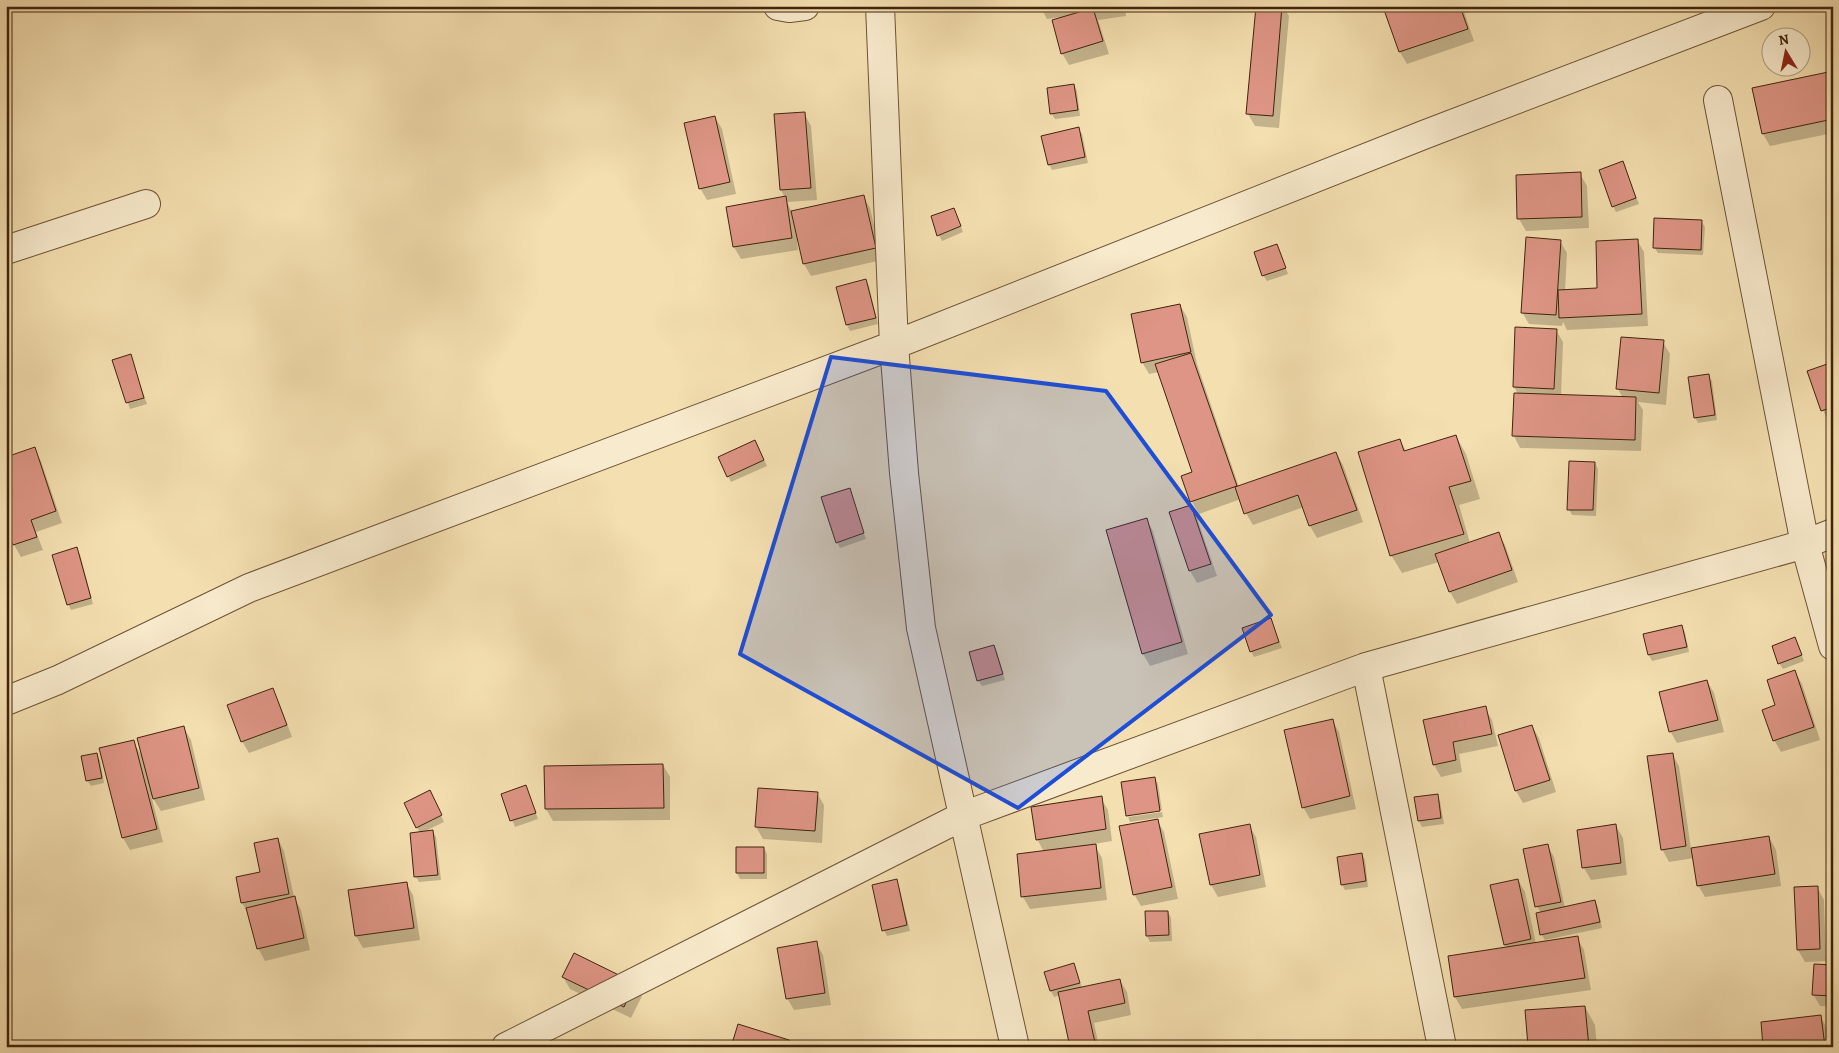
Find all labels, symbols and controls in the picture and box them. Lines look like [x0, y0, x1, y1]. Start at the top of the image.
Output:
north arrow [1762, 28, 1812, 78]
text: N [1777, 29, 1791, 50]

